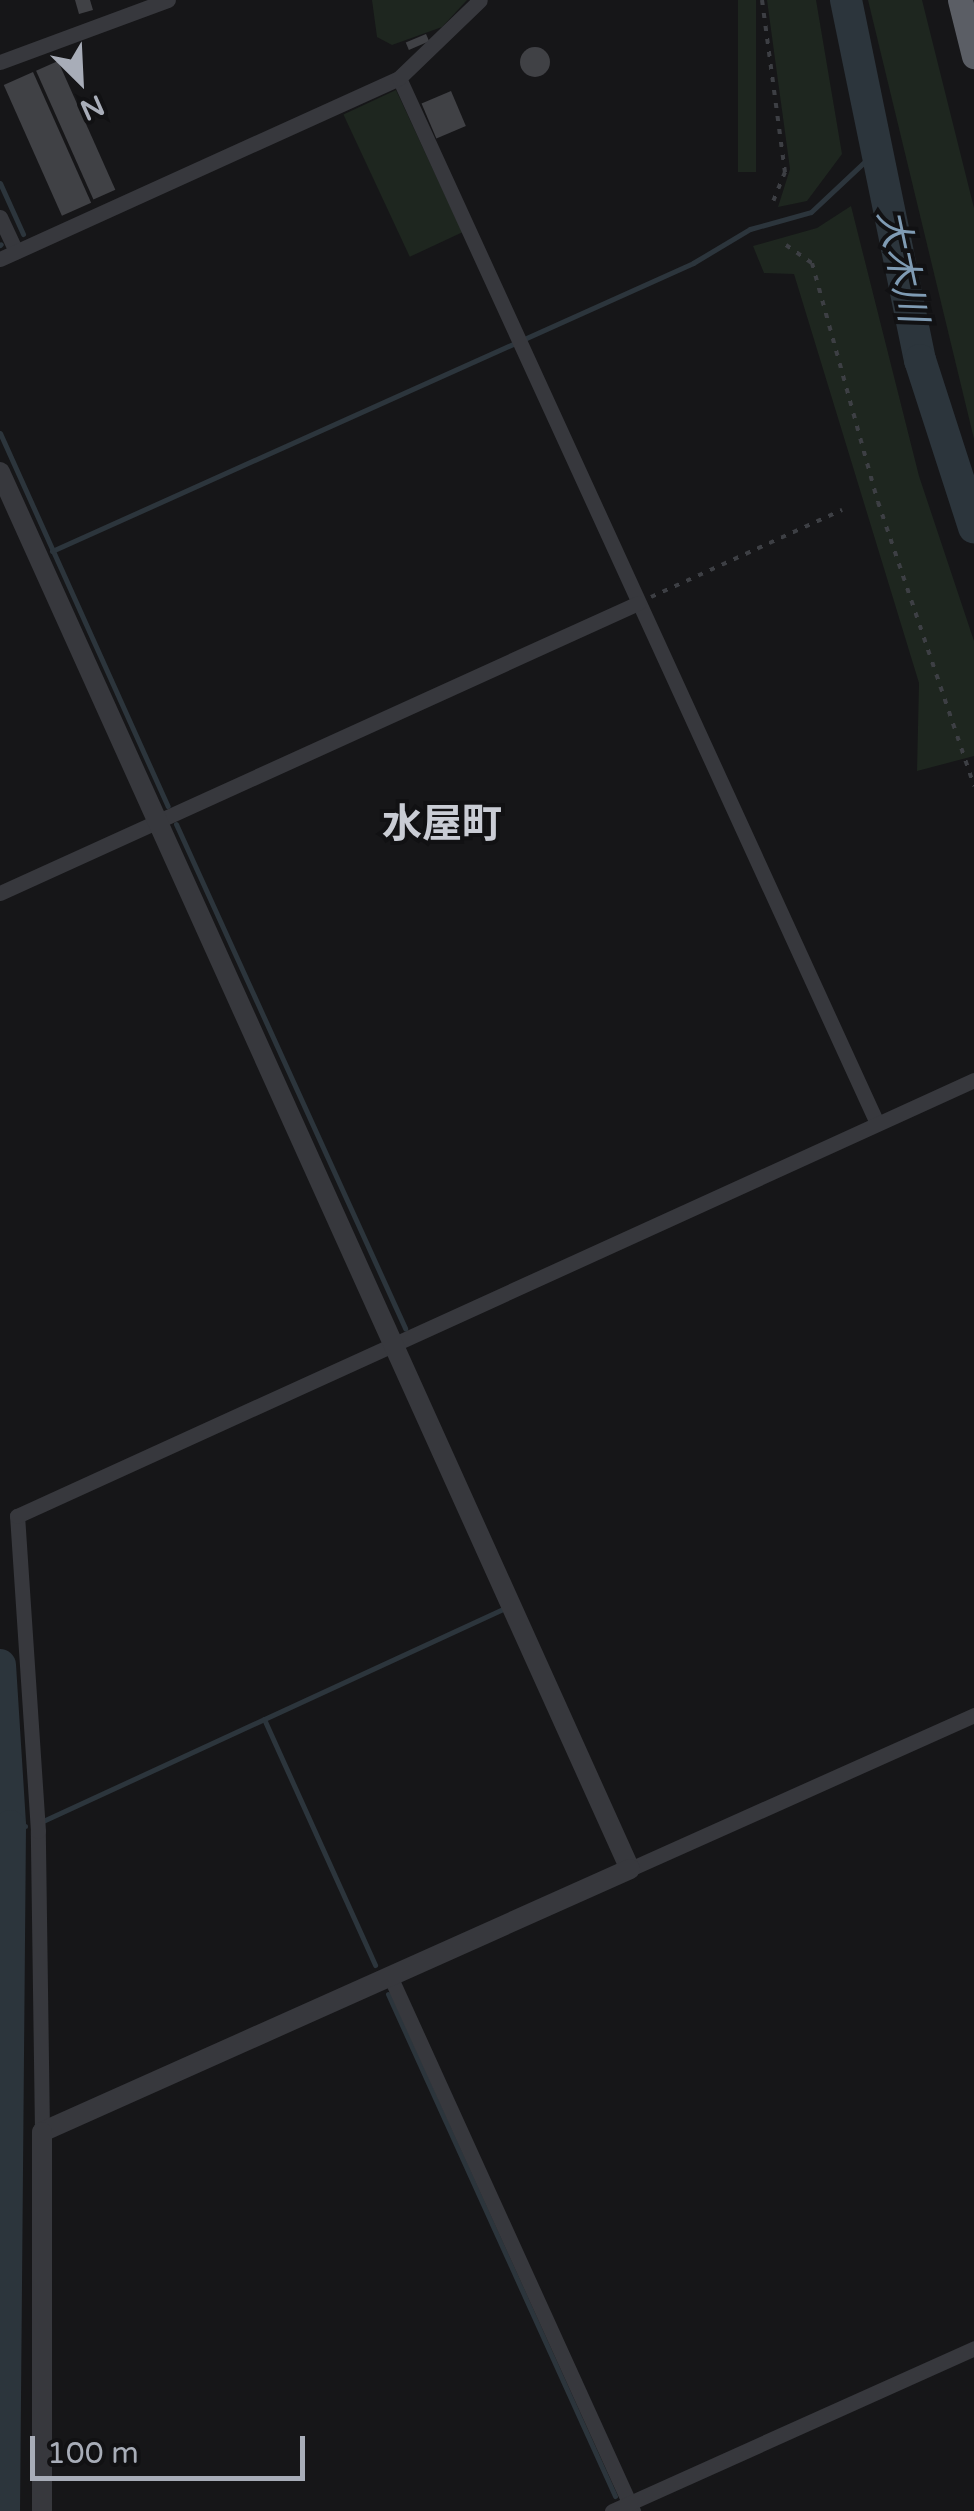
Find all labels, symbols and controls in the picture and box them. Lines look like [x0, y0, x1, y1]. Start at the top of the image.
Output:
north arrow [30, 30, 130, 130]
text: N [75, 87, 109, 128]
water label: 大木川 [867, 206, 935, 326]
district label: 水屋町 [382, 800, 502, 848]
scale bar [35, 2416, 310, 2478]
text: 100 m [47, 2435, 139, 2472]

